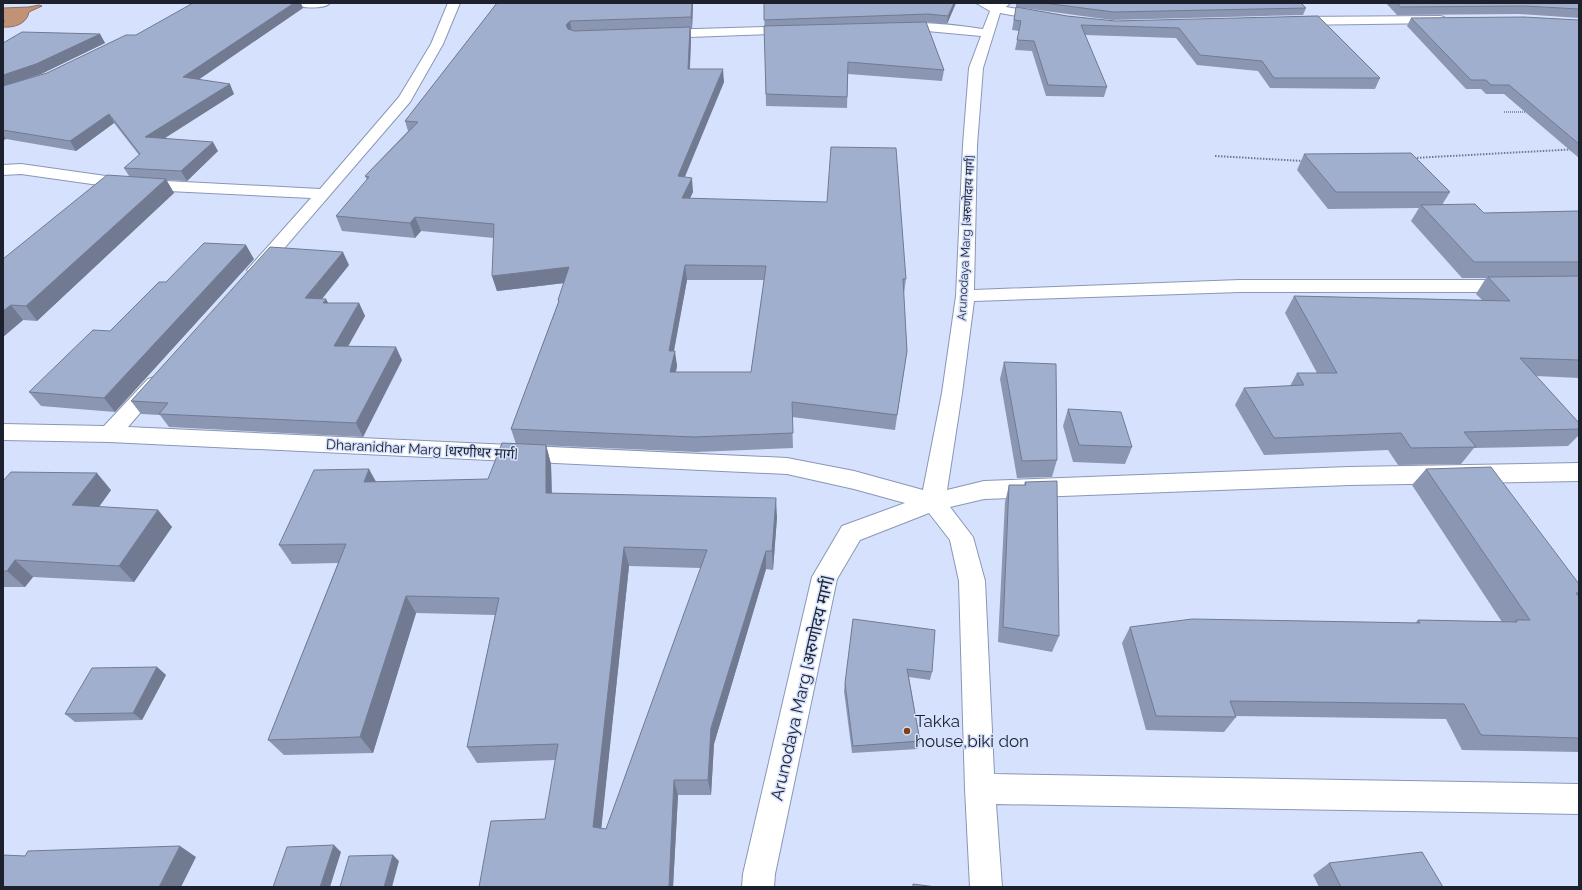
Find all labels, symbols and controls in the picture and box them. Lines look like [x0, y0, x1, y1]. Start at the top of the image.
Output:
street label: Arunodaya Marg [अरुणोदा‍य मार्ग] [954, 155, 977, 321]
street label: Dharanidhar Marg [धरणीधर मार्ग] [326, 436, 518, 462]
street label: Arunodaya Marg [अरुणोदय मार्ग] [766, 574, 838, 802]
place label: Takka house,biki don [915, 711, 1029, 751]
marker: Takka house,biki don [902, 726, 912, 736]

